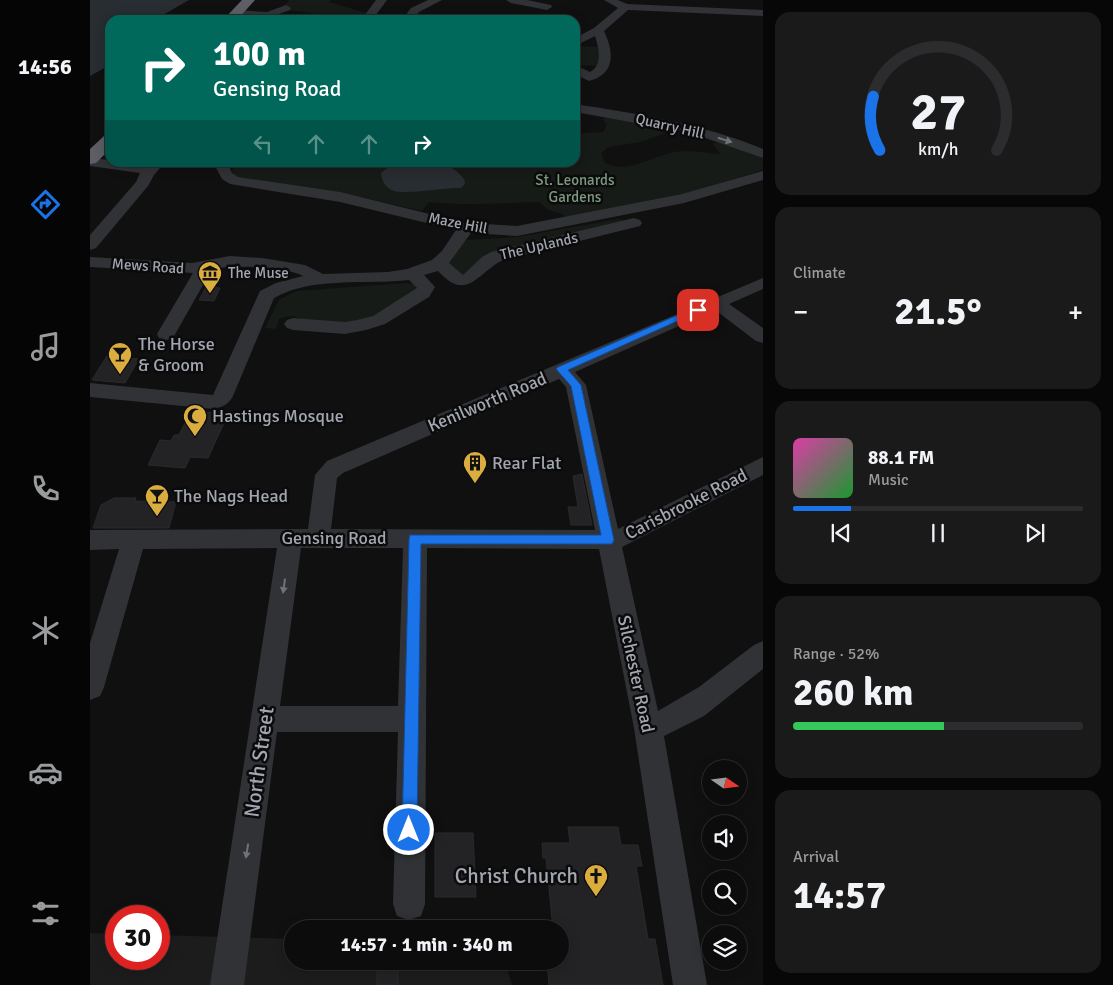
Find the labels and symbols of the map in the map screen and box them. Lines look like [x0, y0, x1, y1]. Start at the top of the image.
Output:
street label: Quarry Hill [634, 109, 706, 143]
one-way arrow [718, 136, 733, 144]
park label: St. Leonards Gardens [535, 171, 615, 206]
street label: Maze Hill [427, 208, 489, 238]
street label: The Uplands [498, 228, 580, 264]
street label: Mews Road [111, 255, 185, 278]
museum icon: The Muse [197, 260, 223, 294]
place label: The Muse [228, 264, 289, 282]
pin [677, 289, 719, 331]
place label: The Horse & Groom [138, 333, 215, 376]
bar icon: The Horse & Groom [107, 341, 133, 375]
street label: Kenilworth Road [424, 367, 550, 437]
mosque icon: Hastings Mosque [182, 403, 208, 437]
place label: Hastings Mosque [212, 405, 344, 427]
building icon: Rear Flat [462, 450, 488, 484]
place label: Rear Flat [492, 452, 561, 474]
street label: Carisbrooke Road [621, 464, 751, 544]
bar icon: The Nags Head [144, 483, 170, 517]
place label: The Nags Head [174, 485, 288, 507]
street label: Gensing Road [282, 527, 387, 549]
one-way arrow [279, 579, 287, 595]
street label: Silchester Road [613, 613, 659, 735]
street label: North Street [238, 705, 280, 819]
north arrow [702, 760, 748, 805]
position arrow [382, 803, 434, 855]
one-way arrow [242, 844, 250, 860]
place label: Christ Church [455, 863, 578, 889]
church icon: Christ Church [583, 863, 609, 897]
speed limit sign: 30 [105, 905, 170, 970]

